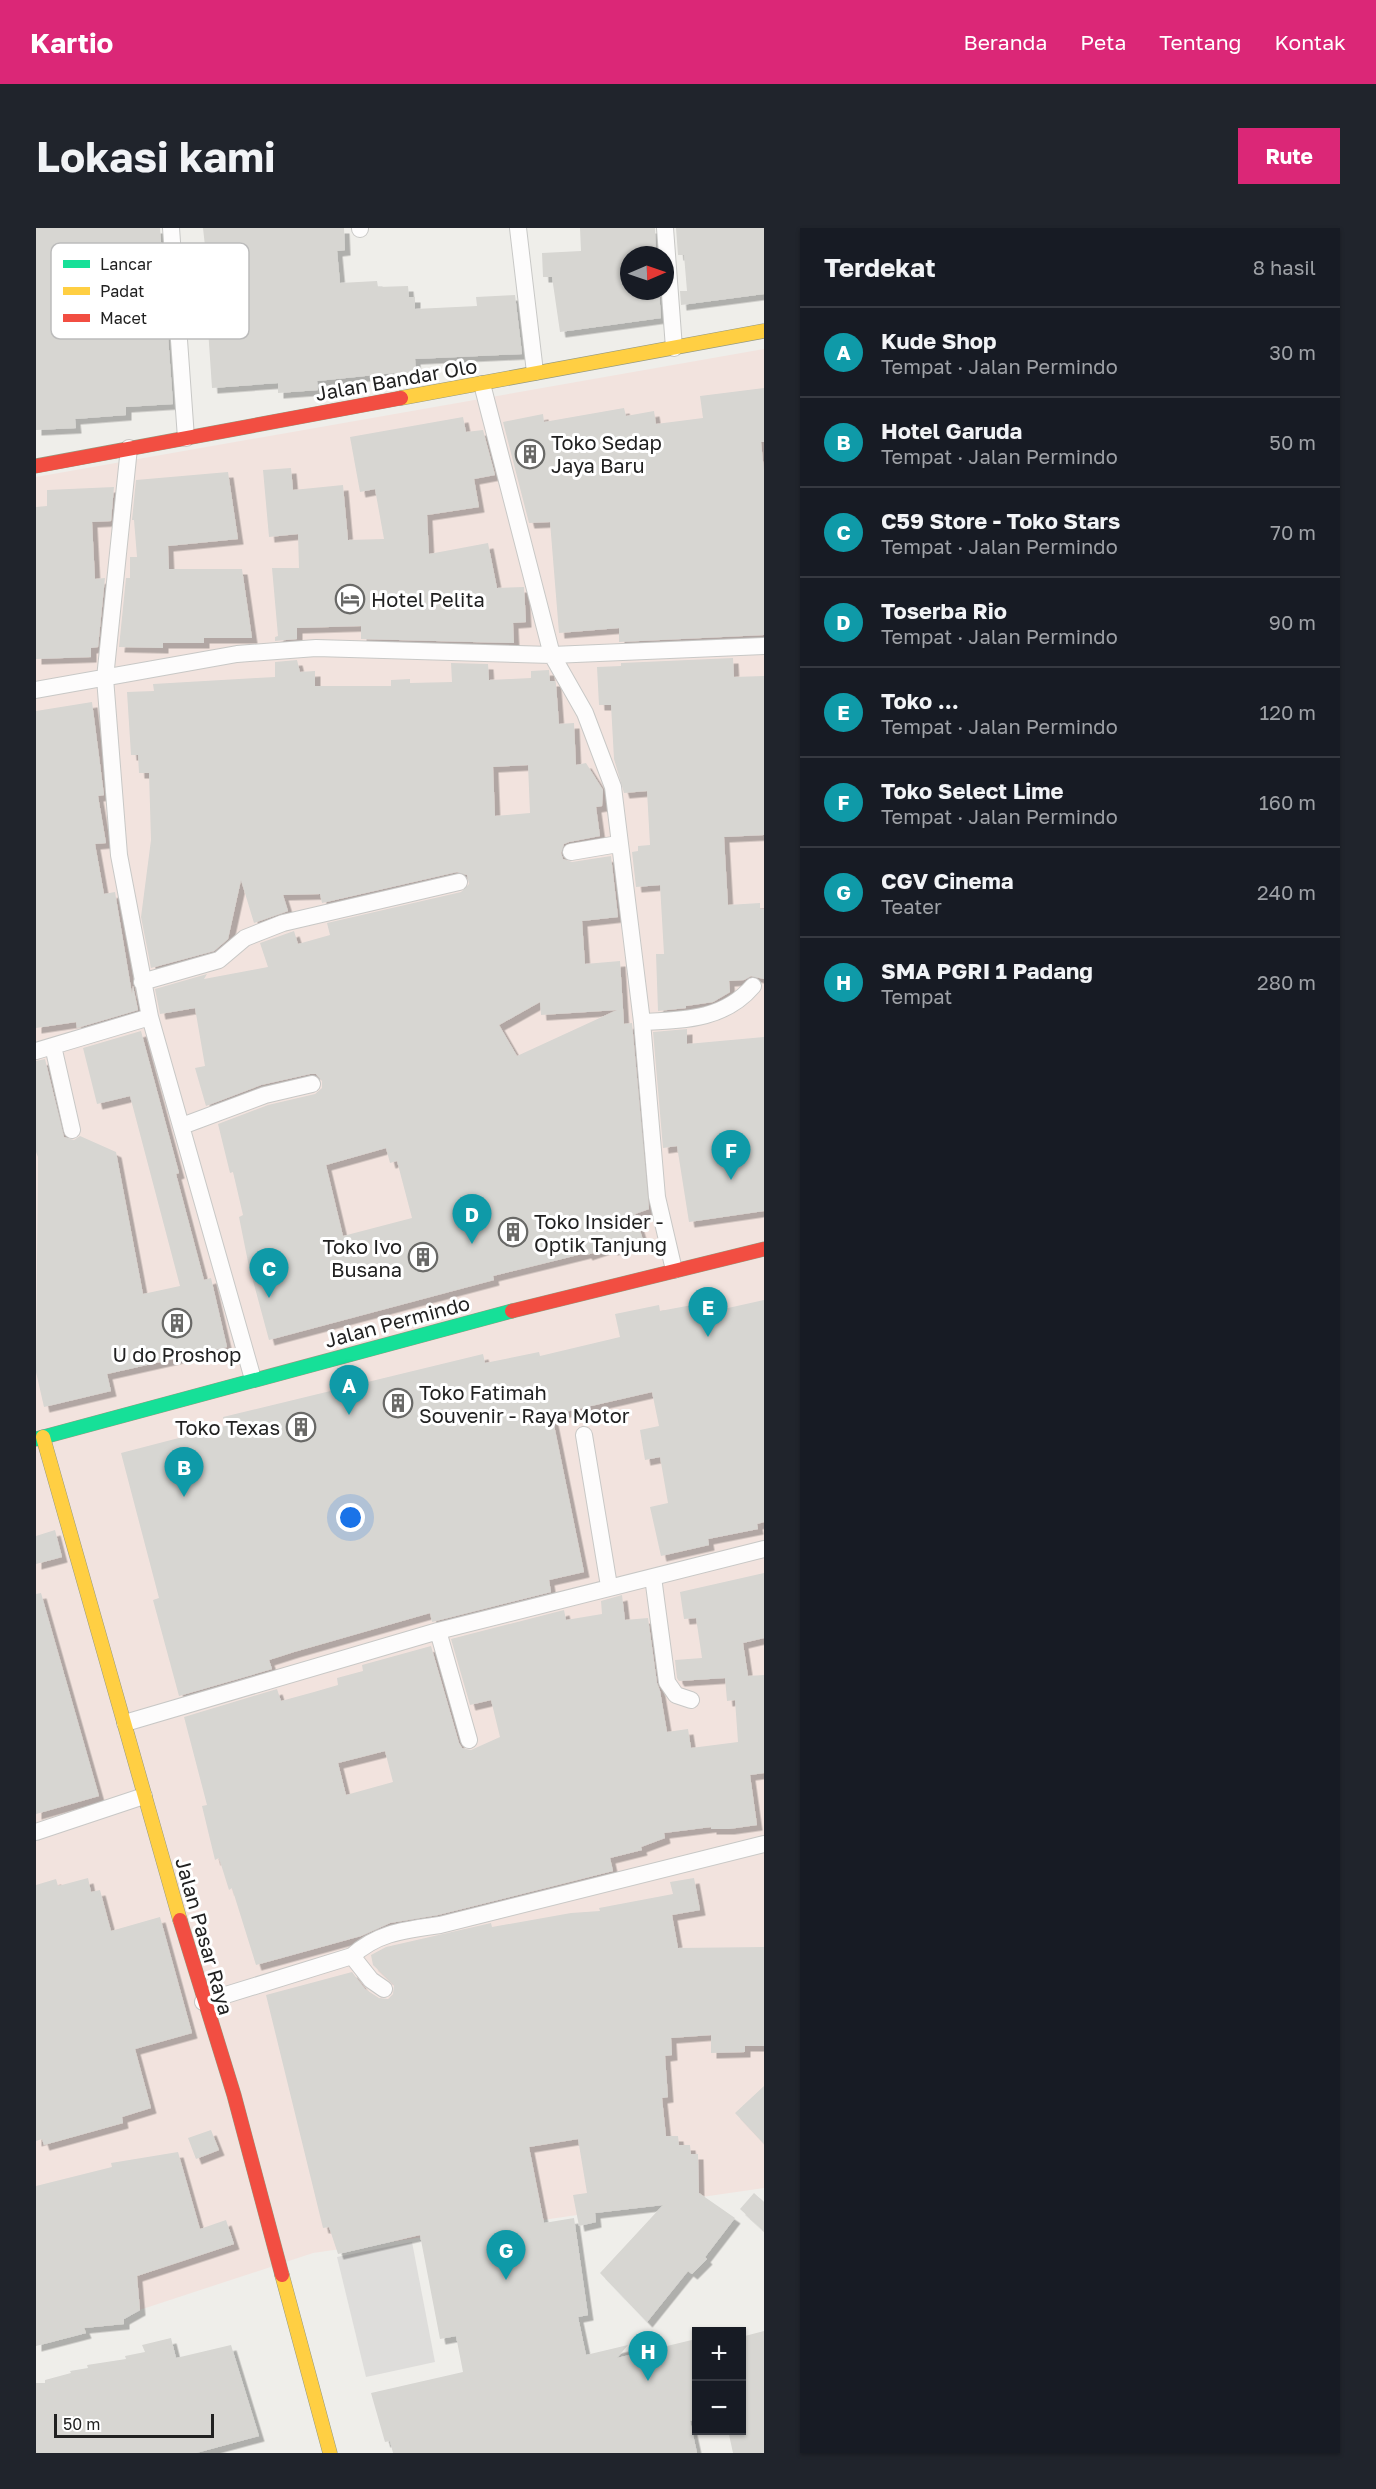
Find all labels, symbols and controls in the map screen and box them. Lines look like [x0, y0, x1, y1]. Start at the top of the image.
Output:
text: Kartio [30, 26, 113, 59]
text: Beranda [964, 29, 1047, 55]
text: Peta [1080, 29, 1126, 55]
text: Tentang [1159, 29, 1241, 55]
text: Kontak [1274, 29, 1346, 55]
button: Rute [1238, 128, 1340, 184]
text: Lokasi kami [36, 131, 276, 181]
legend [51, 243, 249, 339]
north arrow [620, 246, 674, 300]
text: Terdekat [824, 252, 936, 283]
text: Lancar [100, 254, 152, 274]
text: 8 hasil [1253, 255, 1316, 279]
text: Padat [100, 281, 144, 301]
text: Macet [100, 308, 147, 328]
text: Kude Shop [881, 327, 997, 354]
text: A [836, 340, 851, 364]
text: 30 m [1269, 340, 1316, 364]
street label: Jalan Bandar Olo [313, 353, 479, 405]
text: Tempat · Jalan Permindo [881, 354, 1118, 378]
text: Hotel Garuda [881, 417, 1022, 444]
place label: Toko Sedap Jaya Baru [551, 430, 662, 477]
text: B [836, 430, 851, 454]
text: 50 m [1269, 430, 1316, 454]
building icon: Toko Sedap Jaya Baru [514, 438, 546, 470]
text: Tempat · Jalan Permindo [881, 444, 1118, 468]
text: C59 Store - Toko Stars [881, 507, 1120, 534]
text: C [836, 520, 851, 544]
text: 70 m [1270, 520, 1316, 544]
text: Tempat · Jalan Permindo [881, 534, 1118, 558]
hotel icon: Hotel Pelita [334, 583, 366, 615]
place label: Hotel Pelita [371, 587, 485, 611]
text: Toserba Rio [881, 597, 1007, 624]
text: D [836, 610, 851, 634]
text: 90 m [1269, 610, 1316, 634]
text: Tempat · Jalan Permindo [881, 624, 1118, 648]
text: Toko ... [881, 687, 959, 714]
text: E [837, 700, 850, 724]
text: 120 m [1260, 700, 1316, 724]
text: Tempat · Jalan Permindo [881, 714, 1118, 738]
text: Toko Select Lime [881, 777, 1063, 804]
text: F [838, 790, 849, 814]
text: 160 m [1259, 790, 1316, 814]
text: Tempat · Jalan Permindo [881, 804, 1118, 828]
text: CGV Cinema [881, 867, 1014, 894]
text: G [836, 880, 851, 904]
text: 240 m [1257, 880, 1316, 904]
text: Teater [881, 894, 942, 918]
text: SMA PGRI 1 Padang [881, 957, 1093, 984]
text: H [836, 970, 851, 994]
text: 280 m [1257, 970, 1316, 994]
text: Tempat [881, 984, 952, 1008]
pin: F [712, 1130, 750, 1180]
pin: D [452, 1194, 492, 1244]
place label: Toko Insider - Optik Tanjung [534, 1209, 667, 1256]
building icon: Toko Insider - Optik Tanjung [497, 1216, 529, 1248]
place label: Toko Ivo Busana [322, 1234, 402, 1281]
building icon: Toko Ivo Busana [407, 1241, 439, 1273]
pin: C [250, 1248, 288, 1298]
pin: E [688, 1288, 728, 1337]
street label: Jalan Permindo [322, 1290, 472, 1352]
building icon: U do Proshop [161, 1307, 193, 1339]
place label: U do Proshop [113, 1342, 241, 1366]
pin: A [330, 1366, 368, 1415]
place label: Toko Fatimah Souvenir - Raya Motor [419, 1380, 630, 1427]
building icon: Toko Fatimah Souvenir - Raya Motor [382, 1387, 414, 1419]
building icon: Toko Texas [285, 1411, 317, 1443]
place label: Toko Texas [175, 1415, 280, 1439]
pin: B [164, 1448, 204, 1497]
your location [336, 1503, 365, 1532]
street label: Jalan Pasar Raya [171, 1855, 239, 2017]
pin: G [486, 2230, 526, 2280]
map controls [692, 2327, 746, 2435]
button: + [692, 2327, 746, 2381]
pin: H [628, 2332, 668, 2381]
button: − [692, 2381, 746, 2435]
scale bar [54, 2411, 214, 2438]
text: 50 m [63, 2414, 100, 2434]

